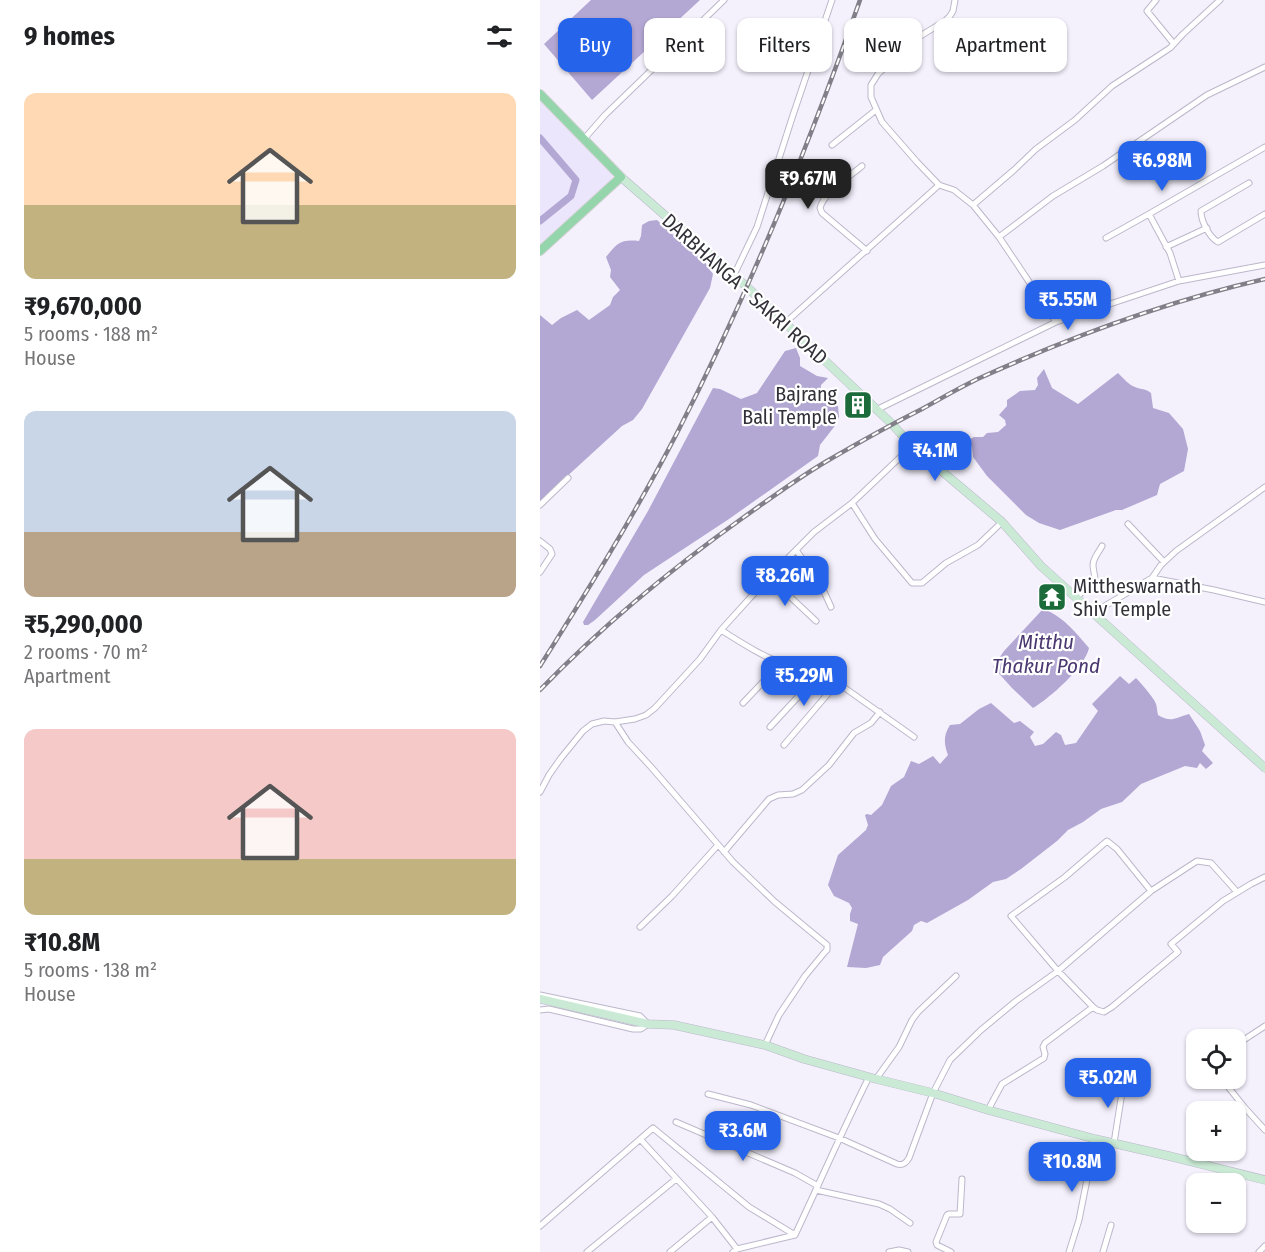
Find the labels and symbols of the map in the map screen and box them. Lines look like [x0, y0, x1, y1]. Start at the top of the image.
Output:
pin: ₹6.98M [1113, 141, 1211, 192]
pin: ₹9.67M [759, 159, 857, 210]
street label: DARBHANGA - SAKRI ROAD [657, 208, 833, 370]
pin: ₹5.55M [1019, 280, 1117, 331]
place label: Bajrang Bali Temple [742, 382, 838, 429]
building icon: Bajrang Bali Temple [842, 389, 874, 421]
pin: ₹4.1M [893, 431, 977, 482]
pin: ₹8.26M [736, 556, 834, 607]
place label: Mittheswarnath Shiv Temple [1073, 574, 1201, 621]
temple icon: Mittheswarnath Shiv Temple [1036, 581, 1068, 613]
water label: Mitthu Thakur Pond [992, 629, 1100, 679]
pin: ₹5.29M [755, 656, 853, 707]
pin: ₹5.02M [1059, 1058, 1157, 1109]
pin: ₹3.6M [701, 1111, 785, 1162]
pin: ₹10.8M [1023, 1142, 1121, 1193]

